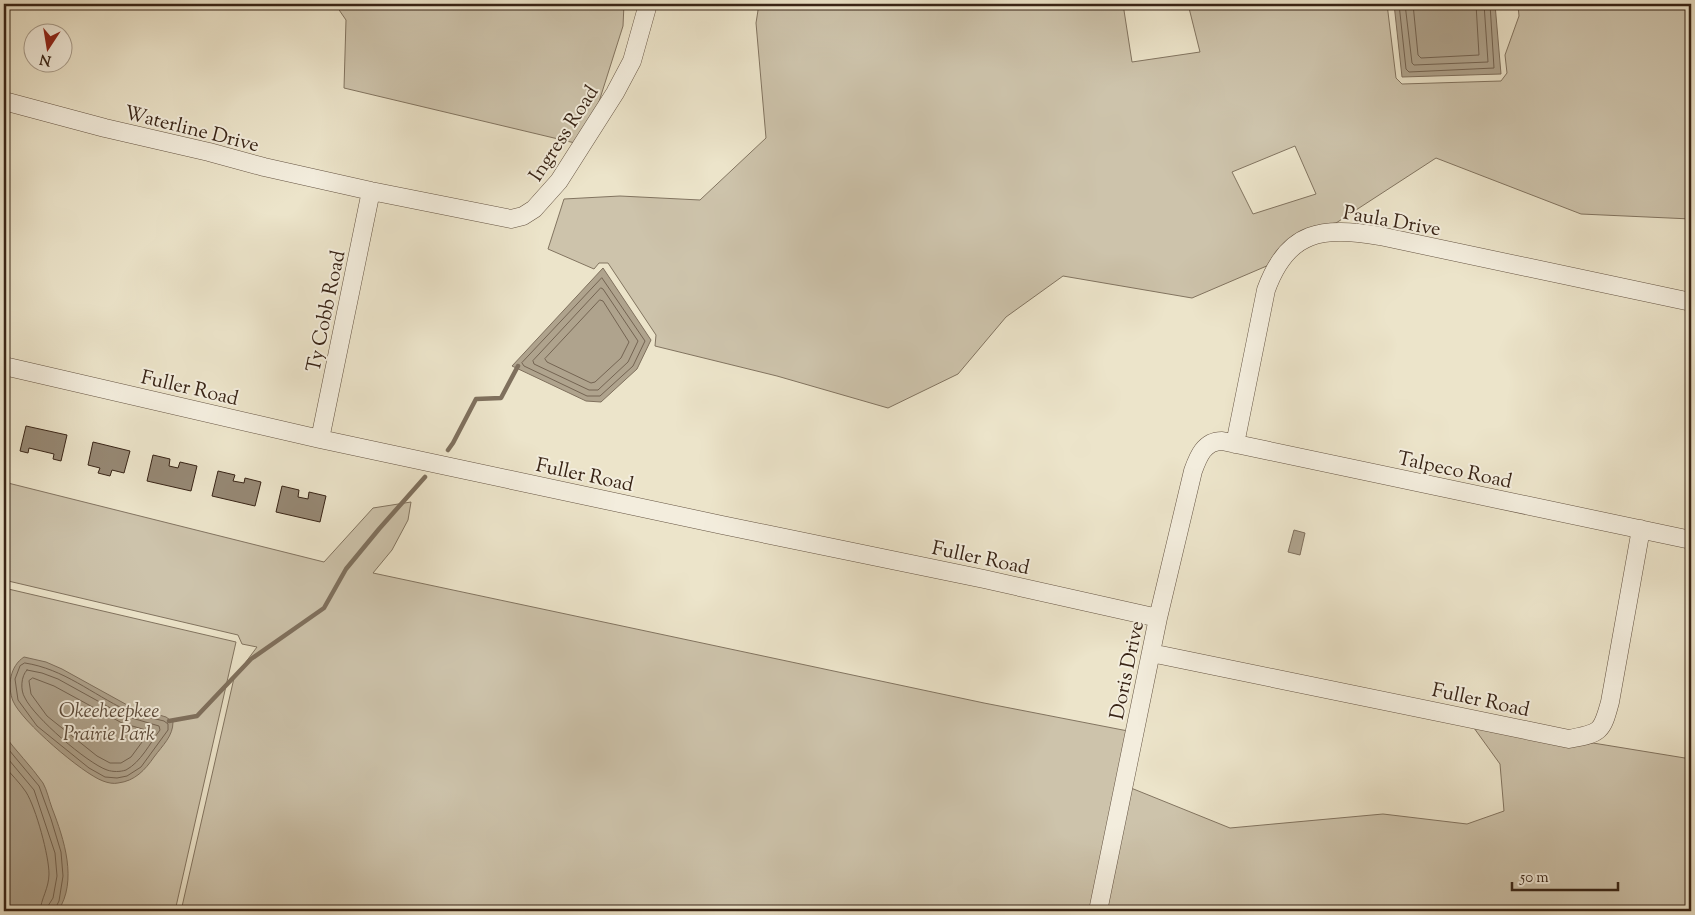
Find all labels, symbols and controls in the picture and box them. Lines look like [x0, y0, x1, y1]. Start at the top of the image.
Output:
north arrow [22, 22, 72, 72]
text: N [38, 48, 53, 70]
street label: Ingress Road [523, 80, 607, 188]
street label: Waterline Drive [121, 100, 262, 161]
street label: Paula Drive [1340, 200, 1443, 245]
street label: Ty Cobb Road [300, 248, 354, 375]
street label: Fuller Road [138, 364, 241, 415]
street label: Talpeco Road [1394, 445, 1514, 498]
street label: Fuller Road [533, 452, 636, 501]
street label: Fuller Road [929, 535, 1032, 584]
street label: Doris Drive [1104, 618, 1153, 723]
street label: Fuller Road [1429, 677, 1532, 726]
park label: Okeeheepkee Prairie Park [59, 698, 159, 750]
scale bar [1512, 860, 1619, 892]
text: 50 m [1519, 868, 1549, 889]

